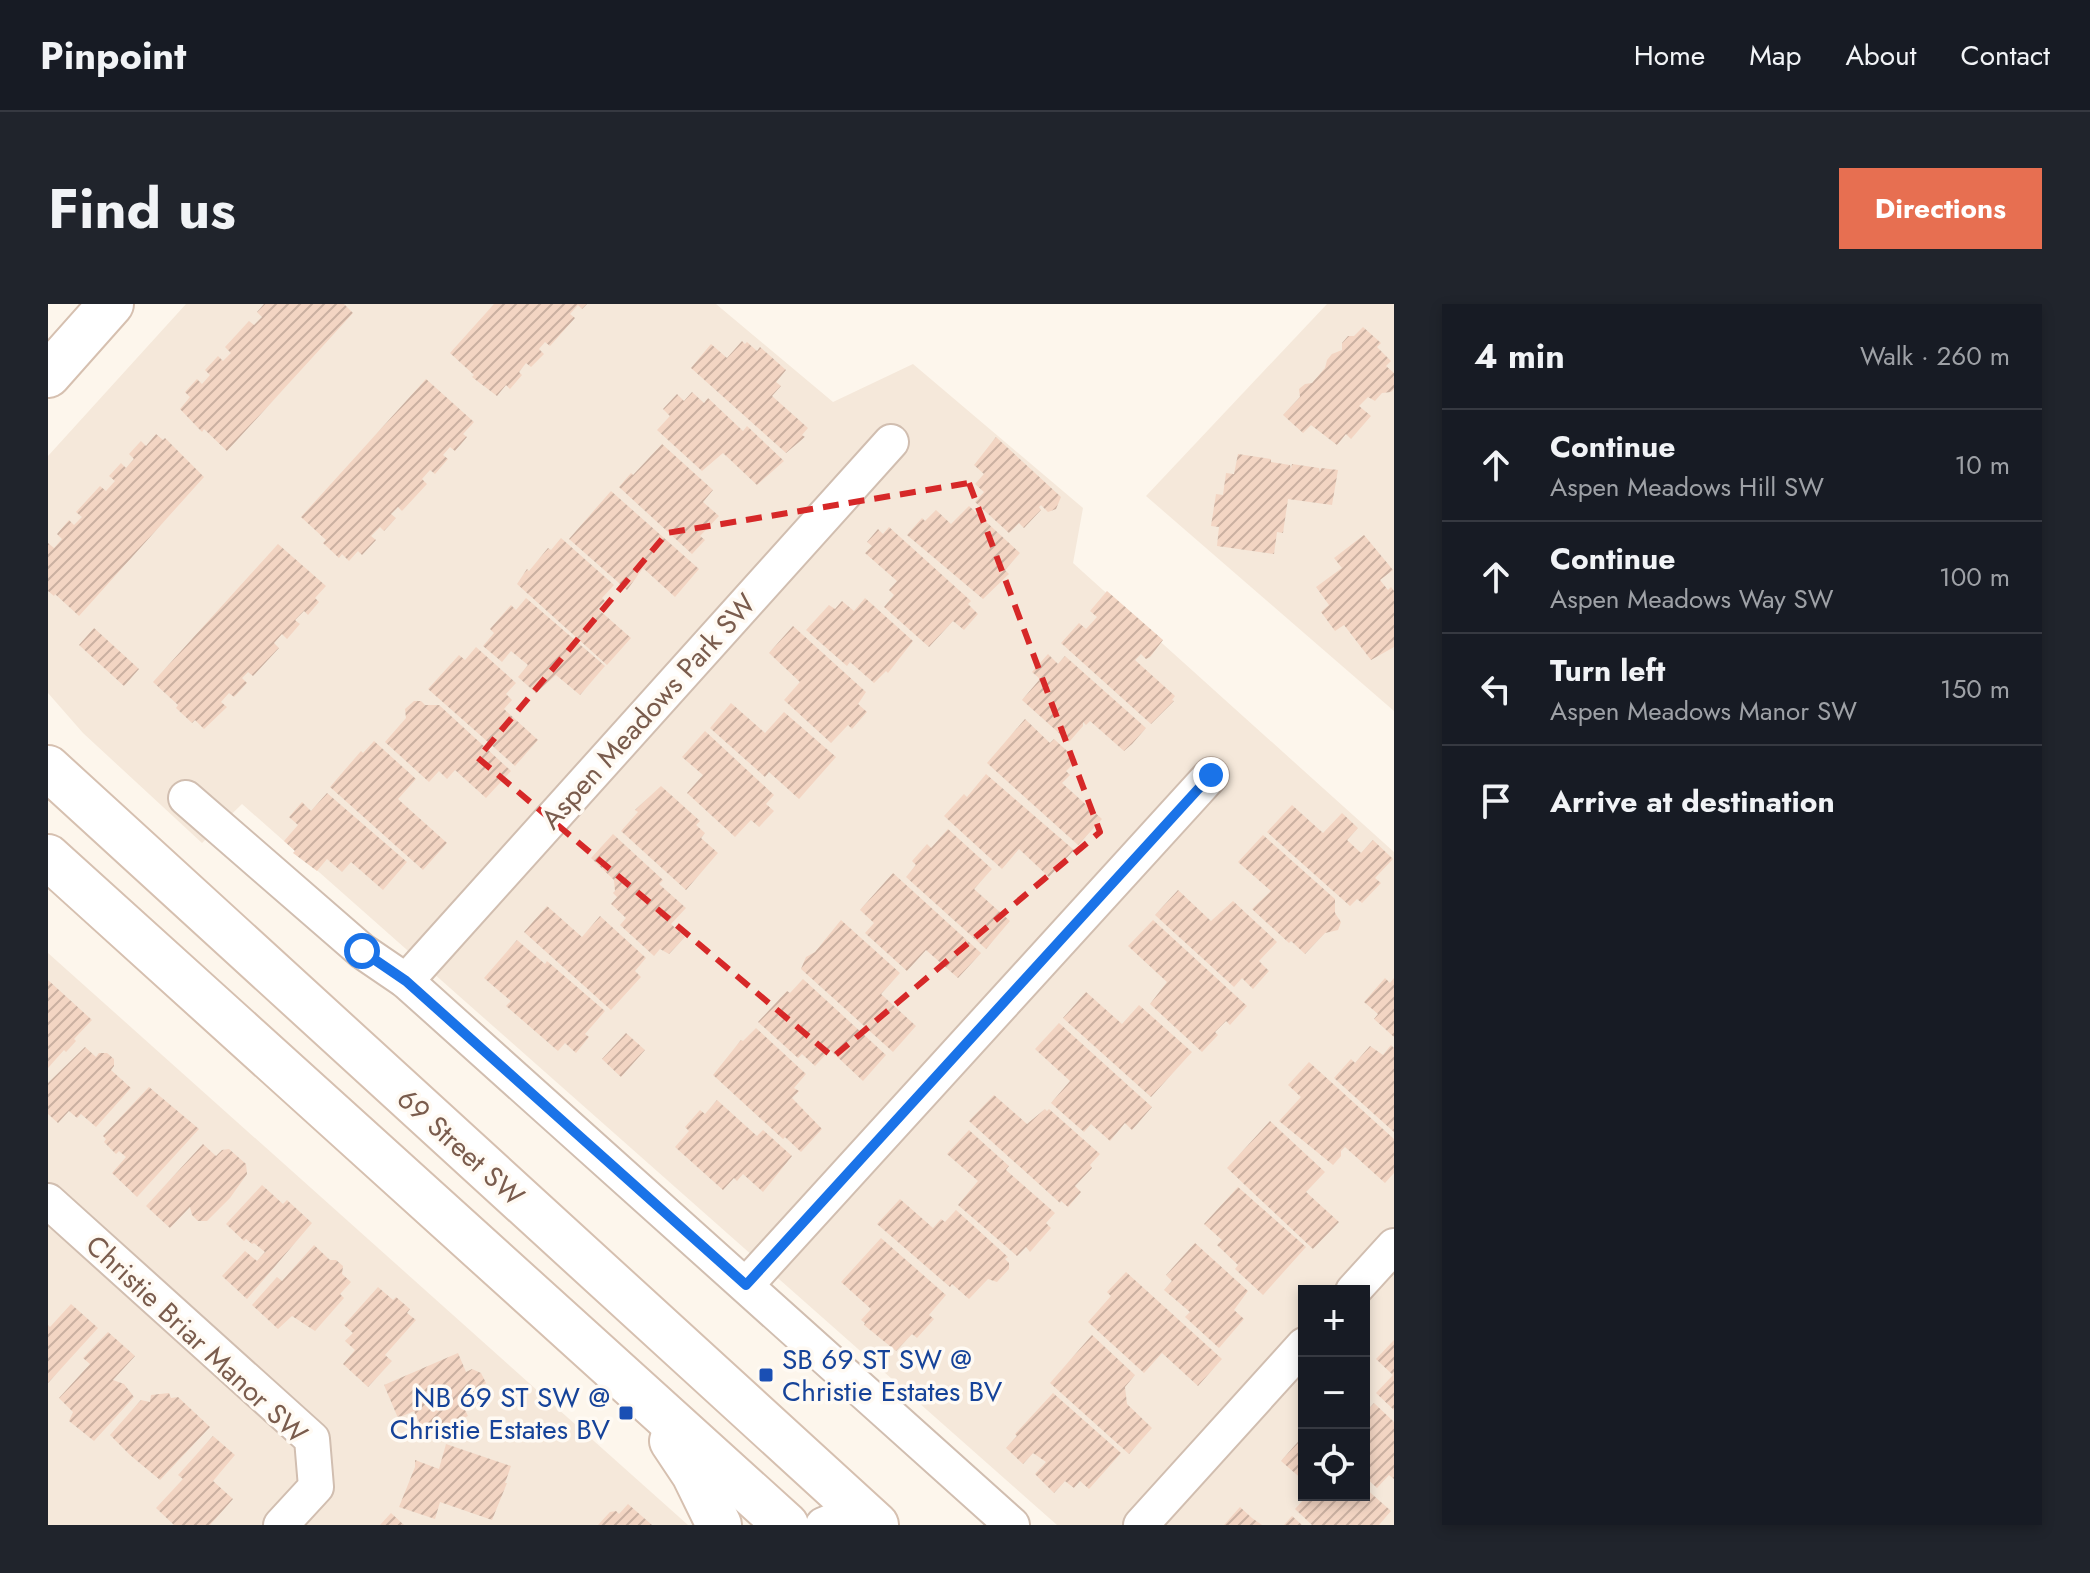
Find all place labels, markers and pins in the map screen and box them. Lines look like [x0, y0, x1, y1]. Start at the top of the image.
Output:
place label: SB 69 ST SW @ Christie Estates BV [782, 1339, 1003, 1412]
marker: SB 69 ST SW @ Christie Estates BV [757, 1366, 775, 1384]
place label: NB 69 ST SW @ Christie Estates BV [390, 1377, 611, 1450]
marker: NB 69 ST SW @ Christie Estates BV [617, 1404, 635, 1422]

